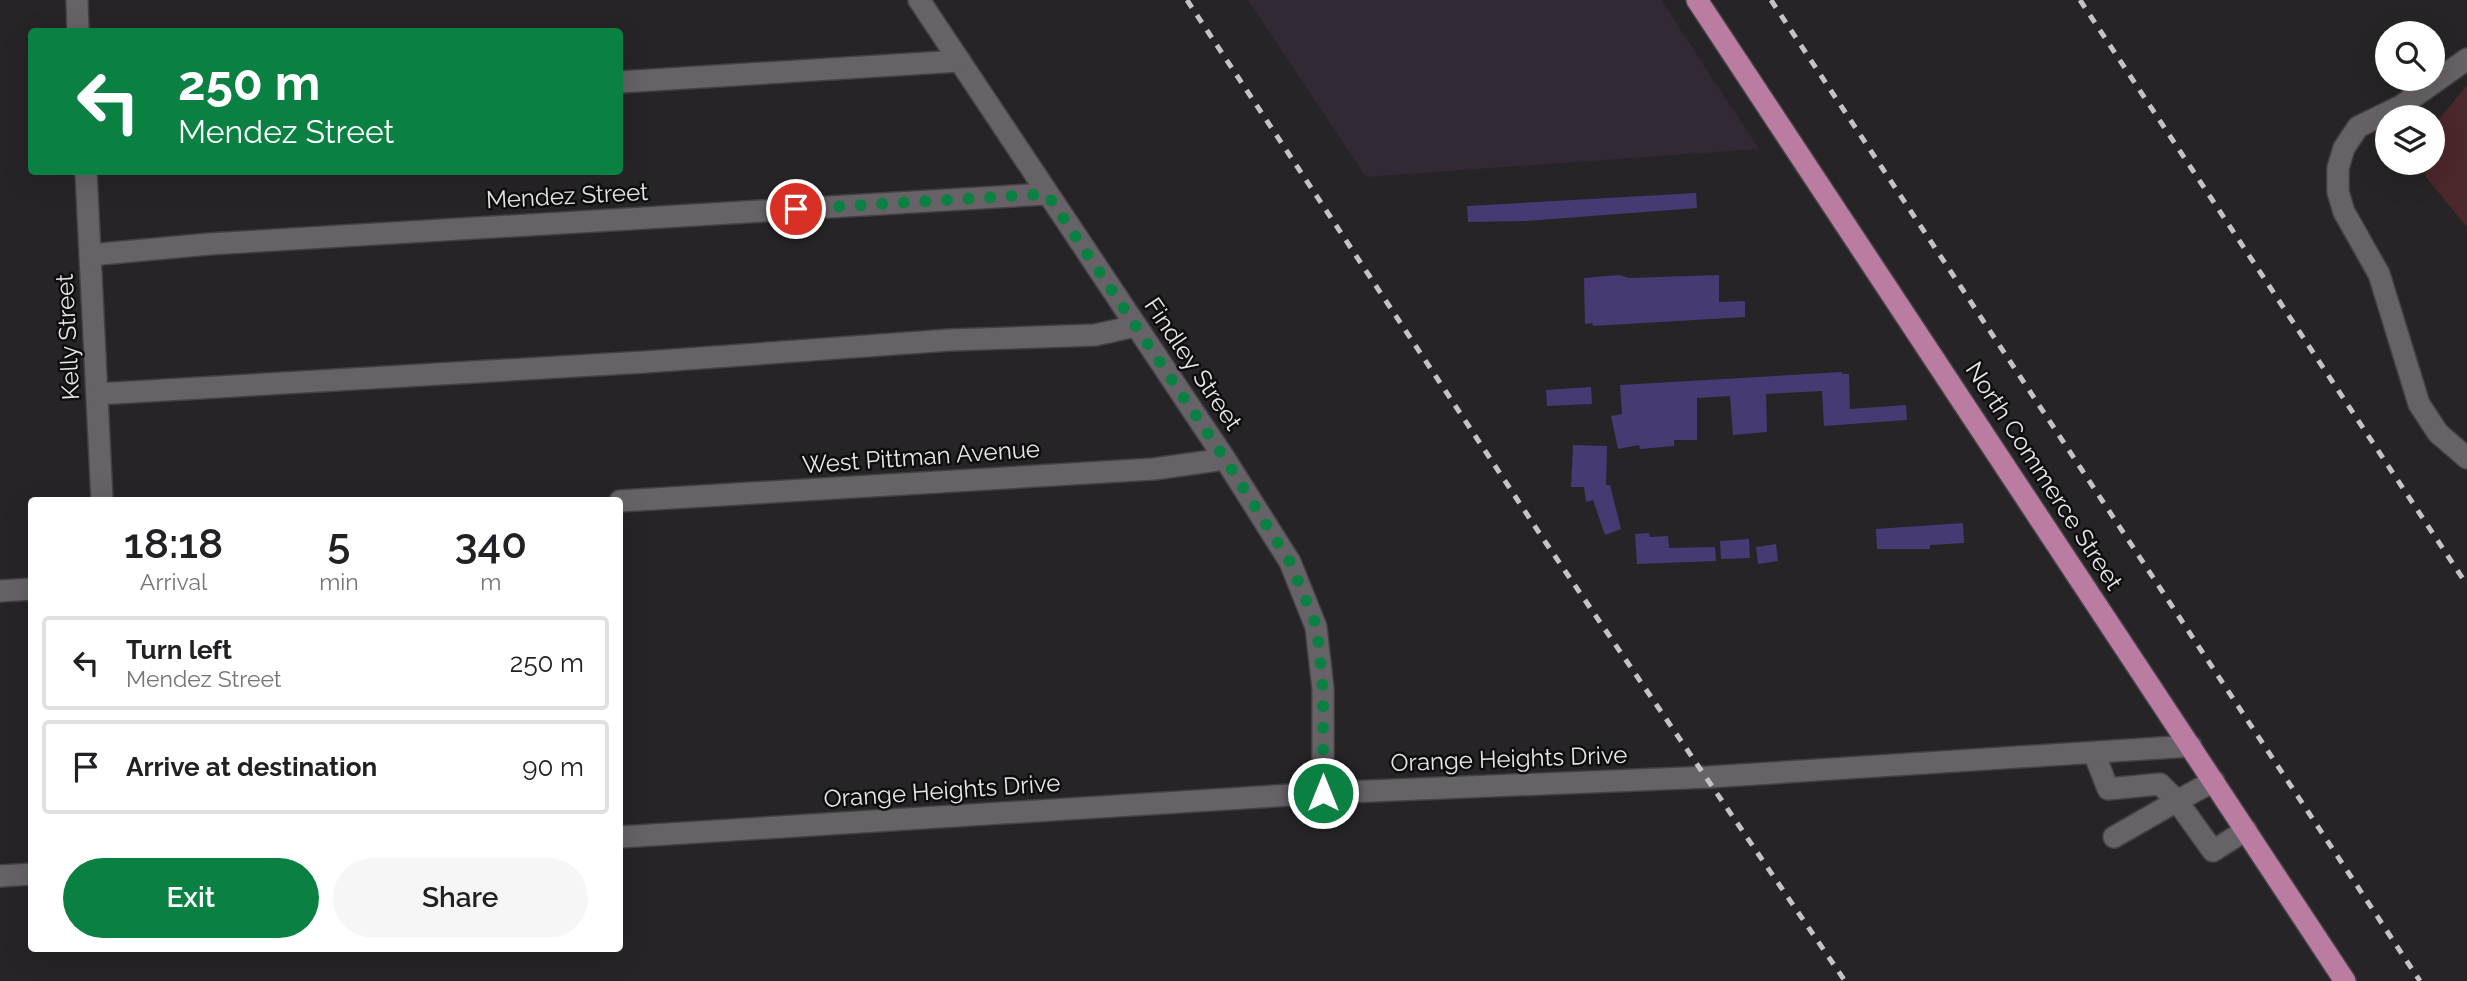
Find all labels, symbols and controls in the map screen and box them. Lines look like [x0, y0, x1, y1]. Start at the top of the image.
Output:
map controls [2375, 21, 2445, 175]
button: search [2375, 21, 2445, 91]
text: 250 m [178, 54, 320, 111]
icon: left [63, 56, 154, 147]
button: layers [2375, 105, 2445, 175]
text: Mendez Street [178, 113, 394, 150]
street label: Mendez Street [485, 177, 649, 214]
pin [766, 179, 826, 239]
icon: arrive [777, 190, 815, 228]
street label: Kelly Street [50, 273, 85, 401]
street label: Findley Street [1138, 292, 1248, 435]
street label: North Commerce Street [1960, 356, 2129, 595]
street label: West Pittman Avenue [801, 434, 1041, 479]
text: 18:18 [124, 519, 223, 568]
text: 5 [327, 519, 351, 568]
text: 340 [455, 519, 527, 568]
text: Arrival [140, 568, 207, 595]
text: min [319, 568, 359, 595]
text: m [480, 568, 501, 595]
text: Turn left [126, 635, 232, 665]
icon: left [67, 644, 105, 682]
text: 250 m [510, 648, 584, 678]
text: Mendez Street [126, 665, 281, 692]
street label: Orange Heights Drive [1390, 740, 1628, 777]
icon: arrive [67, 748, 105, 786]
text: Arrive at destination [126, 752, 377, 782]
text: 90 m [522, 752, 584, 782]
position arrow [1286, 756, 1360, 830]
street label: Orange Heights Drive [823, 768, 1061, 813]
button: Exit [63, 858, 319, 938]
button: Share [333, 858, 588, 938]

